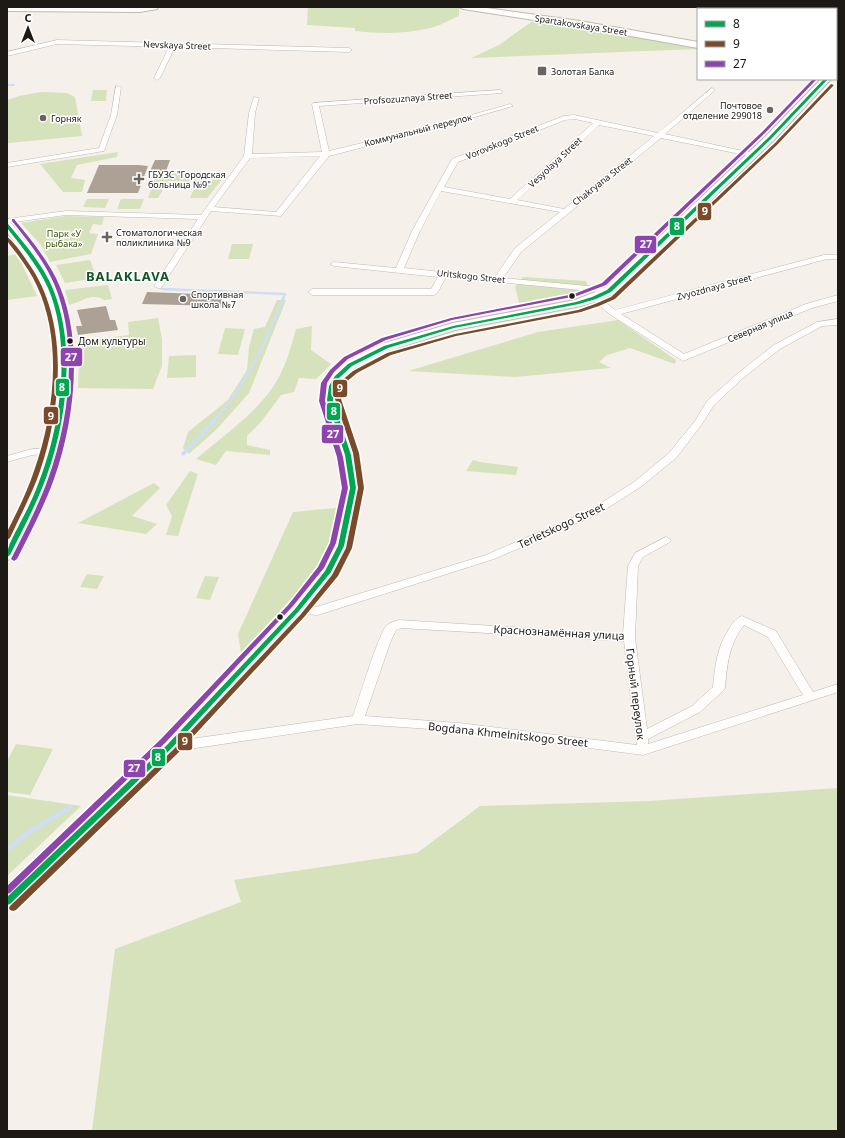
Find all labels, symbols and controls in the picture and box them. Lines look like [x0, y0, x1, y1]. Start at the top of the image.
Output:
north arrow [8, 8, 48, 48]
legend [697, 8, 837, 80]
text: С [24, 10, 32, 25]
street label: Spartakovskaya Street [534, 11, 629, 39]
text: 8 [733, 15, 740, 32]
text: 9 [733, 35, 740, 52]
street label: Nevskaya Street [143, 37, 212, 53]
text: 27 [733, 55, 747, 72]
marker: Золотая Балка [536, 65, 548, 77]
place label: Золотая Балка [551, 65, 614, 78]
street label: Profsozuznaya Street [363, 88, 454, 108]
place label: Почтовое отделение 299018 [683, 99, 762, 122]
marker: Почтовое отделение 299018 [765, 105, 775, 115]
street label: Коммунальный переулок [363, 110, 473, 150]
place label: Горняк [51, 112, 82, 125]
marker: Горняк [38, 113, 48, 123]
street label: Vorovskogo Street [464, 121, 541, 162]
street label: Vesyolaya Street [525, 133, 585, 190]
street label: Chakryana Street [569, 153, 635, 208]
place label: ГБУЗС "Городская больница №9" [148, 168, 226, 191]
marker: ГБУЗС "Городская больница №9" [133, 173, 145, 185]
line badge: 9 [697, 202, 712, 221]
text: 9 [702, 203, 708, 218]
line badge: 8 [669, 217, 685, 236]
text: 8 [674, 218, 680, 233]
place label: Стоматологическая поликлиника №9 [116, 226, 202, 249]
park label: Парк «У рыбака» [46, 227, 83, 250]
marker: Стоматологическая поликлиника №9 [101, 231, 113, 243]
line badge: 27 [634, 235, 657, 254]
text: 27 [640, 236, 652, 251]
street label: Uritskogo Street [436, 266, 507, 286]
district label: BALAKLAVA [86, 267, 170, 285]
street label: Zvyozdnaya Street [675, 271, 754, 303]
place label: Спортивная школа №7 [191, 288, 244, 311]
unlabelled marker [567, 291, 577, 301]
marker: Спортивная школа №7 [178, 294, 188, 304]
street label: Северная улица [725, 306, 795, 346]
place label: Дом культуры [78, 334, 146, 348]
marker: Дом культуры [65, 336, 75, 346]
line badge: 27 [60, 347, 83, 367]
text: 27 [65, 349, 77, 364]
line badge: 8 [55, 378, 70, 397]
text: 8 [59, 379, 65, 394]
line badge: 9 [332, 379, 348, 398]
text: 9 [337, 380, 343, 395]
line badge: 8 [326, 402, 341, 421]
text: 8 [331, 403, 337, 418]
line badge: 9 [43, 406, 59, 425]
text: 9 [48, 408, 54, 423]
line badge: 27 [321, 424, 344, 444]
text: 27 [327, 426, 339, 441]
street label: Terletskogo Street [515, 498, 607, 552]
unlabelled marker [275, 612, 285, 622]
street label: Краснознамённая улица [493, 621, 625, 643]
street label: Горный переулок [623, 647, 649, 741]
street label: Bogdana Khmelnitskogo Street [427, 718, 589, 750]
line badge: 9 [177, 732, 193, 751]
text: 9 [182, 733, 188, 748]
line badge: 8 [151, 748, 166, 767]
text: 8 [155, 749, 161, 764]
line badge: 27 [123, 759, 146, 778]
text: 27 [128, 760, 140, 775]

